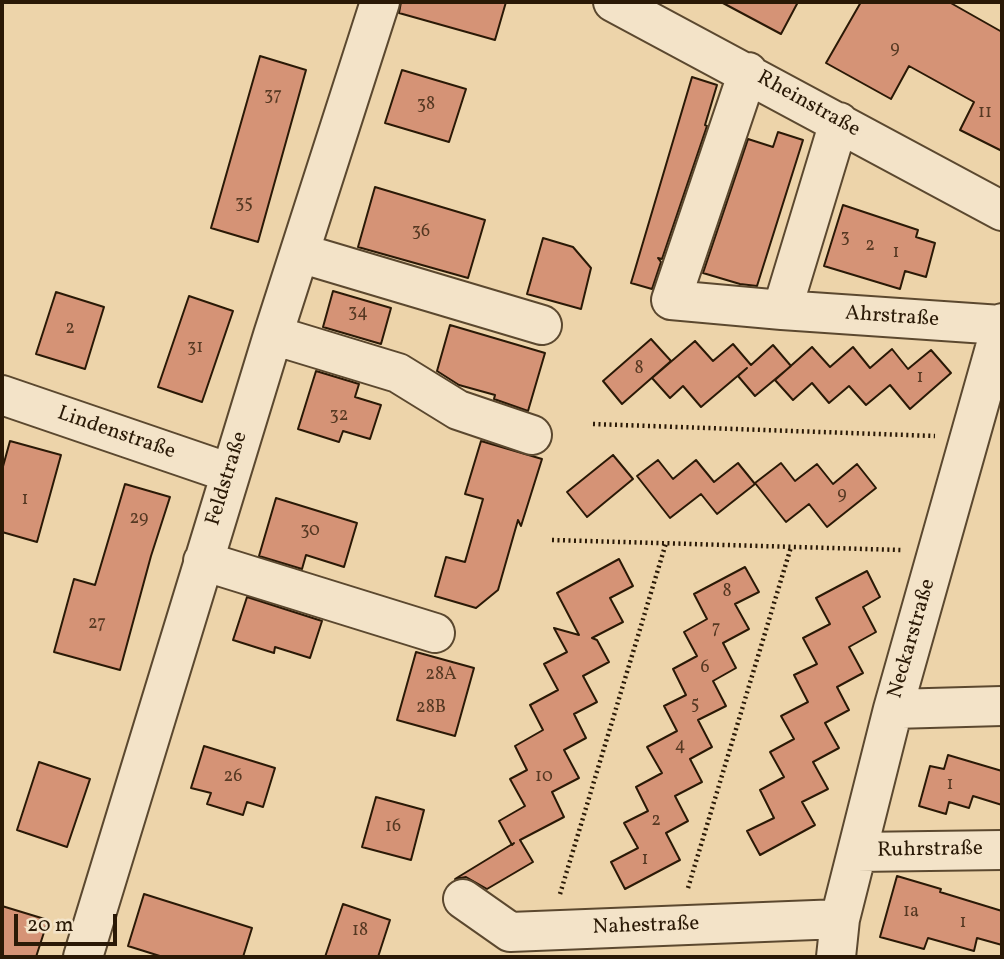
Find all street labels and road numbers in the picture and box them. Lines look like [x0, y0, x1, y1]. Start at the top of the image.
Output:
street label: Rheinstraße [752, 66, 864, 144]
street label: Ahrstraße [844, 302, 940, 334]
street label: Lindenstraße [54, 402, 178, 466]
street label: Feldstraße [202, 429, 254, 529]
street label: Neckarstraße [884, 576, 942, 702]
street label: Ruhrstraße [877, 837, 983, 865]
street label: Nahestraße [592, 913, 700, 941]

